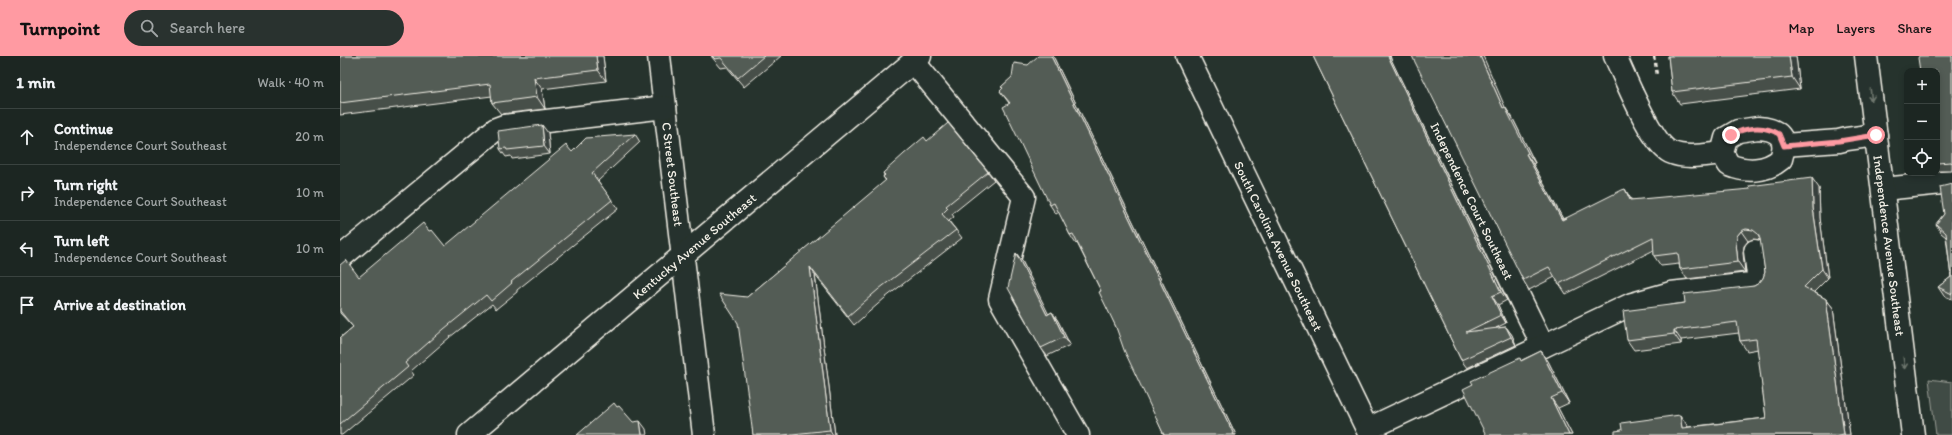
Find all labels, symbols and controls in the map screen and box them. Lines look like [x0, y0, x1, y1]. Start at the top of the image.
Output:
search box [124, 10, 404, 46]
text: Turnpoint [20, 17, 100, 40]
icon: search [138, 17, 160, 39]
text: Search here [170, 19, 245, 37]
text: Map [1789, 20, 1814, 37]
text: Layers [1836, 20, 1875, 37]
text: Share [1897, 20, 1932, 37]
map controls [1904, 68, 1940, 176]
button: + [1904, 68, 1940, 104]
text: 1 min [16, 72, 55, 92]
text: Walk · 40 m [258, 75, 324, 90]
one-way arrow [1867, 88, 1875, 101]
button: − [1904, 104, 1940, 140]
text: Continue [54, 120, 113, 138]
street label: Independence Court Southeast [1428, 120, 1517, 282]
street label: C Street Southeast [659, 121, 687, 227]
icon: ahead [16, 126, 38, 148]
route end [1722, 126, 1740, 144]
route start [1867, 126, 1885, 144]
text: 20 m [295, 129, 324, 144]
text: Independence Court Southeast [54, 138, 227, 153]
button: locate [1904, 140, 1940, 176]
street label: Independence Avenue Southeast [1871, 154, 1908, 337]
street label: South Carolina Avenue Southeast [1231, 159, 1326, 333]
text: Turn right [54, 176, 118, 194]
icon: right [16, 182, 38, 204]
text: 10 m [296, 185, 324, 200]
street label: Kentucky Avenue Southeast [629, 190, 759, 302]
text: Independence Court Southeast [54, 194, 227, 209]
text: Turn left [54, 232, 109, 250]
icon: left [16, 238, 38, 260]
text: 10 m [296, 241, 324, 256]
text: Independence Court Southeast [54, 250, 227, 265]
icon: arrive [16, 294, 38, 316]
text: Arrive at destination [54, 296, 186, 314]
one-way arrow [1900, 356, 1908, 369]

